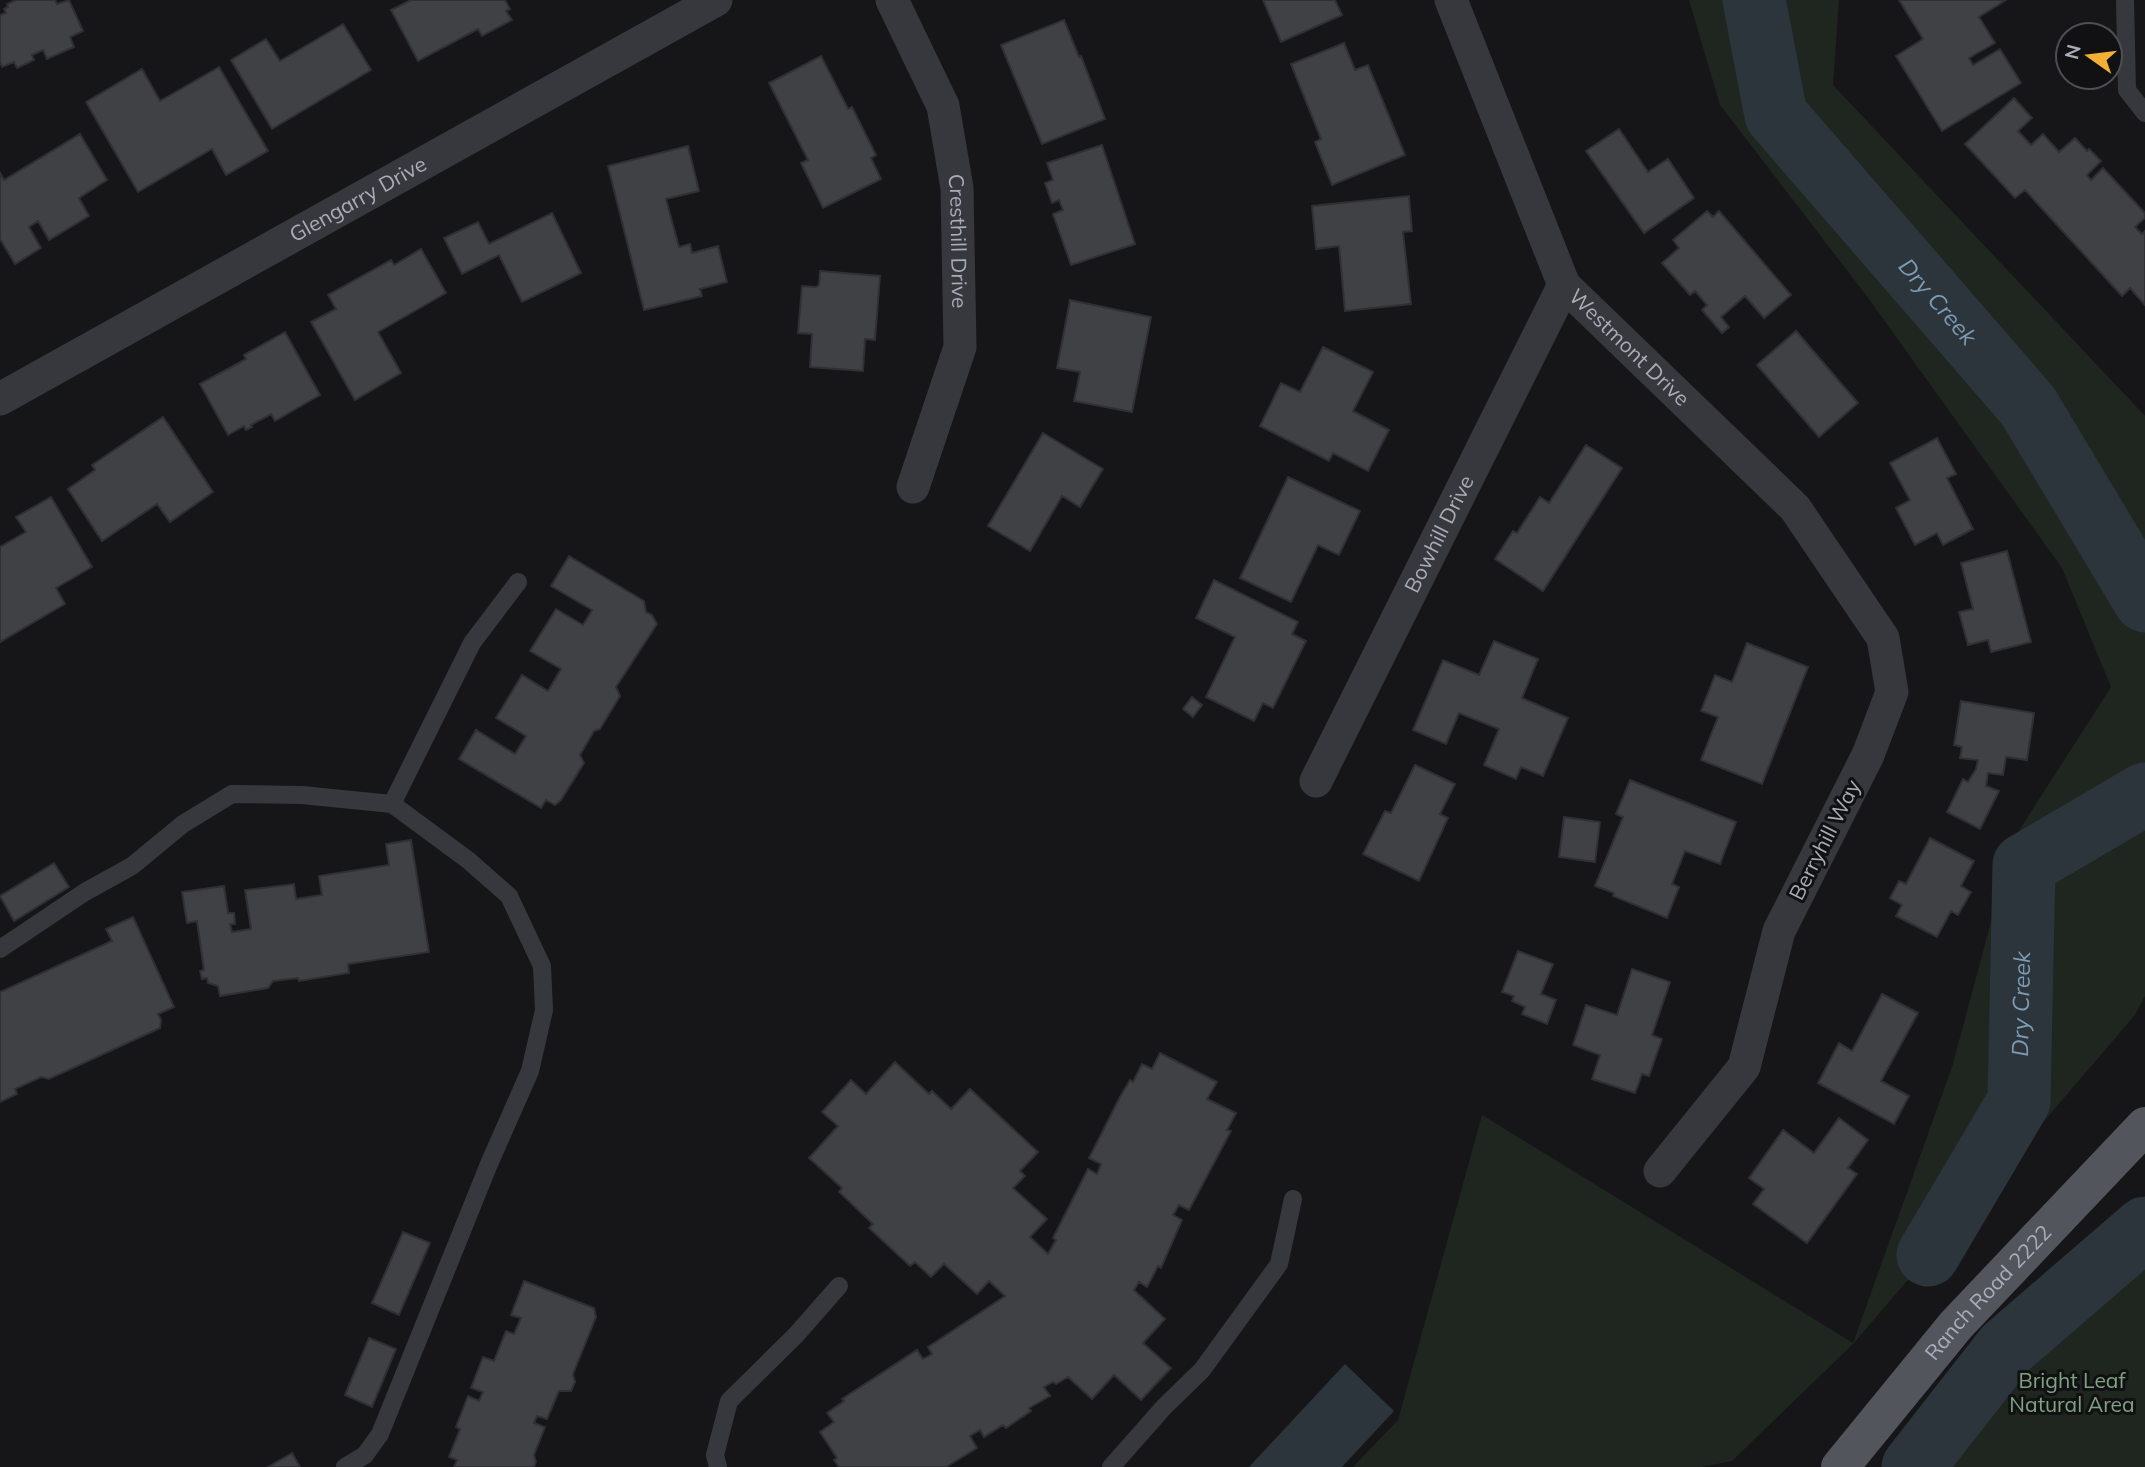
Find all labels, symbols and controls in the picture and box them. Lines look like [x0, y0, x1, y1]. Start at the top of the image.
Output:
north arrow [2054, 21, 2124, 91]
text: N [2059, 42, 2086, 62]
street label: Glengarry Drive [285, 150, 431, 247]
street label: Cresthill Drive [943, 172, 973, 309]
water label: Dry Creek [1893, 252, 1984, 351]
street label: Westmont Drive [1564, 283, 1695, 411]
street label: Bowhill Drive [1398, 471, 1479, 597]
street label: Berryhill Way [1783, 775, 1865, 904]
water label: Dry Creek [2005, 950, 2036, 1057]
street label: Ranch Road 2222 [1919, 1219, 2056, 1365]
park label: Bright Leaf Natural Area [2009, 1367, 2135, 1417]

